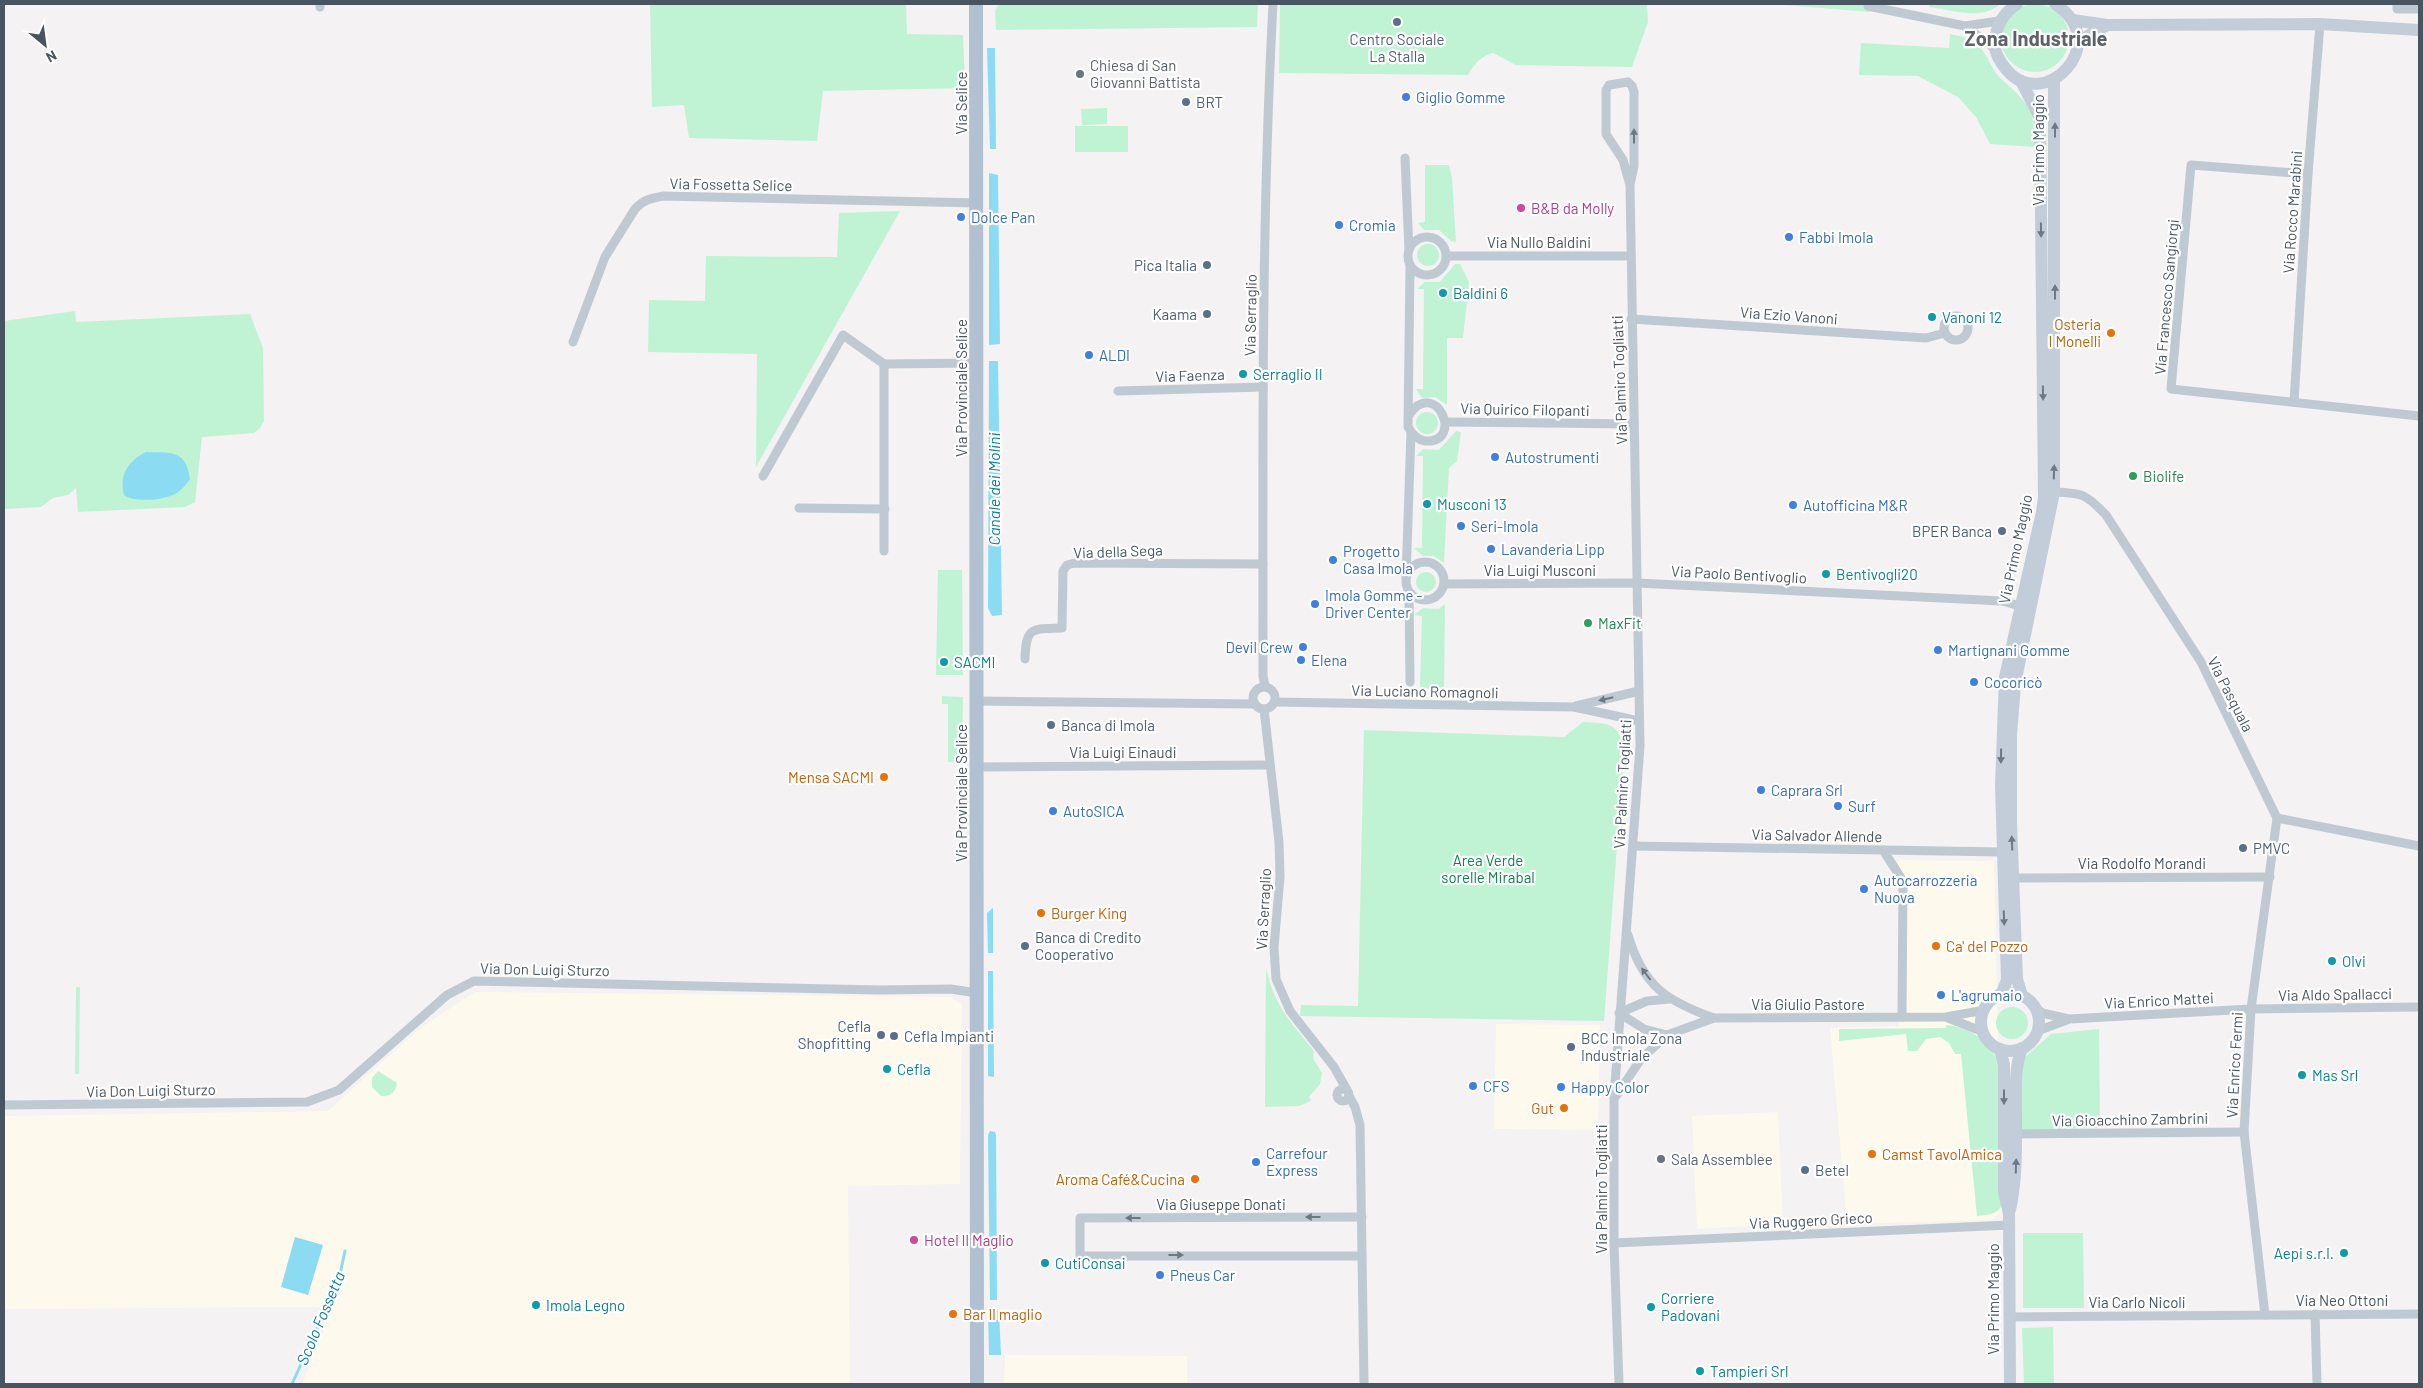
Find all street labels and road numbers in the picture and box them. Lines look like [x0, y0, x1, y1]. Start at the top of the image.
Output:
street label: Via Selice [952, 71, 970, 135]
street label: Via Primo Maggio [2029, 94, 2047, 206]
street label: Via Rocco Marabini [2279, 150, 2305, 274]
street label: Via Fossetta Selice [669, 174, 793, 194]
street label: Via Francesco Sangiorgi [2150, 218, 2182, 376]
street label: Via Nullo Baldini [1487, 233, 1591, 251]
street label: Via Serraglio [1240, 274, 1260, 356]
street label: Via Ezio Vanoni [1740, 303, 1838, 327]
street label: Via Palmiro Togliatti [1608, 315, 1630, 445]
street label: Via Provinciale Selice [952, 319, 970, 457]
street label: Via Faenza [1155, 365, 1225, 385]
street label: Via Quirico Filopanti [1460, 399, 1590, 419]
street label: Via Primo Maggio [1995, 493, 2035, 605]
street label: Via della Sega [1073, 540, 1163, 562]
street label: Via Luigi Musconi [1484, 561, 1596, 579]
street label: Via Paolo Bentivoglio [1671, 561, 1807, 587]
street label: Via Pasquala [2204, 653, 2258, 735]
street label: Via Luciano Romagnoli [1351, 681, 1499, 701]
street label: Via Palmiro Togliatti [1610, 719, 1634, 849]
street label: Via Provinciale Selice [952, 724, 970, 862]
street label: Via Luigi Einaudi [1069, 743, 1177, 761]
street label: Via Salvador Allende [1751, 825, 1883, 845]
street label: Via Rodolfo Morandi [2078, 854, 2206, 872]
street label: Via Serraglio [1252, 868, 1274, 950]
street label: Via Don Luigi Sturzo [480, 959, 610, 979]
street label: Via Aldo Spallacci [2278, 984, 2392, 1004]
street label: Via Enrico Mattei [2104, 988, 2214, 1012]
street label: Via Giulio Pastore [1751, 995, 1865, 1013]
street label: Via Enrico Fermi [2222, 1011, 2246, 1119]
street label: Via Don Luigi Sturzo [86, 1080, 216, 1100]
street label: Via Gioacchino Zambrini [2052, 1109, 2208, 1129]
street label: Via Palmiro Togliatti [1592, 1124, 1610, 1254]
street label: Via Giuseppe Donati [1156, 1195, 1286, 1213]
street label: Via Ruggero Grieco [1749, 1208, 1873, 1232]
street label: Via Primo Maggio [1984, 1243, 2002, 1355]
street label: Via Neo Ottoni [2296, 1291, 2388, 1309]
street label: Via Carlo Nicoli [2088, 1293, 2186, 1311]

